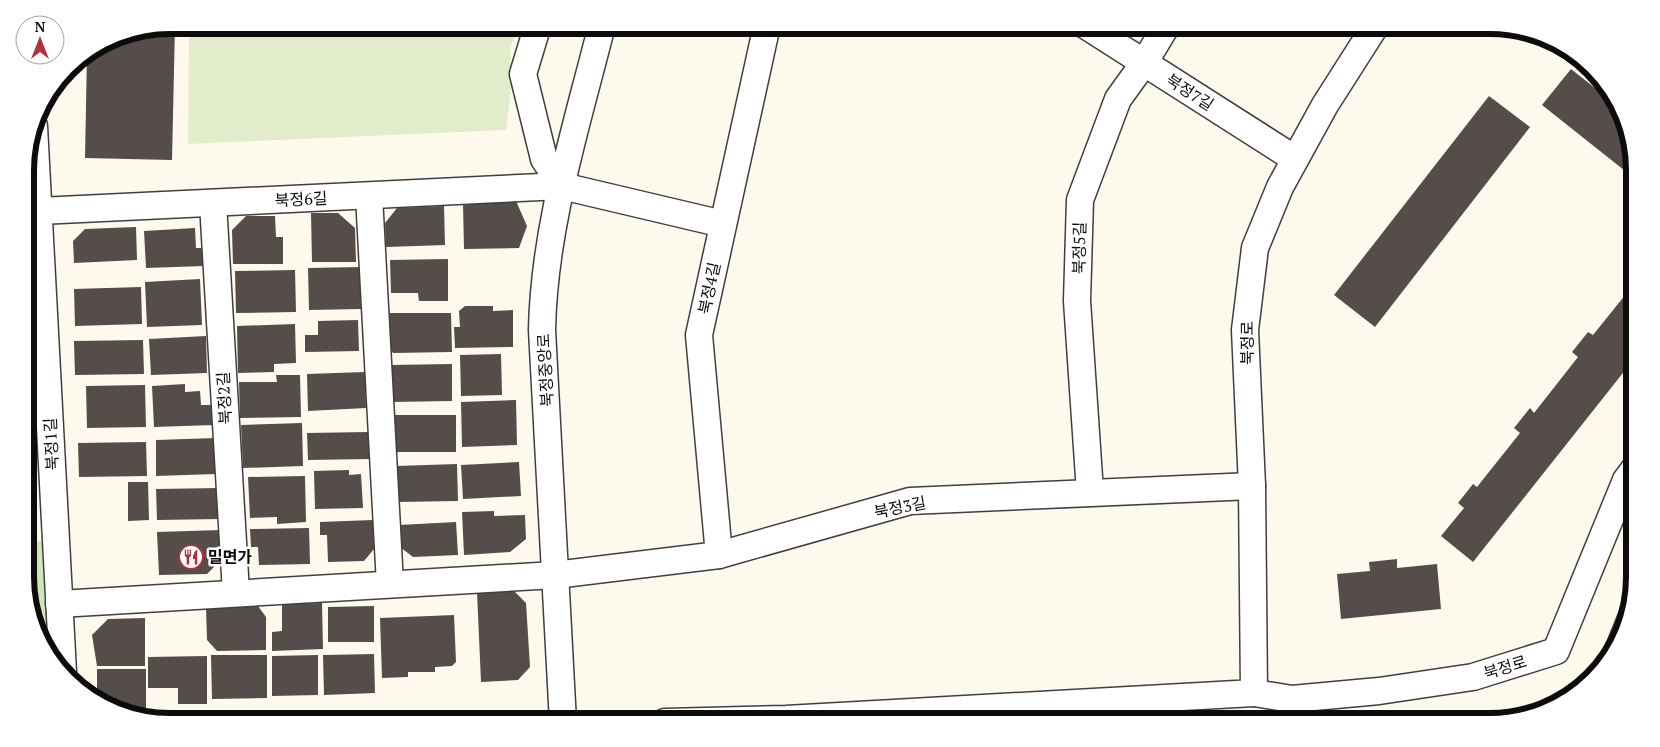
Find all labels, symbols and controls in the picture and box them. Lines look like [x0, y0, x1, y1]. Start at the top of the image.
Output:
north arrow [15, 15, 65, 65]
text: N [35, 17, 46, 36]
street label: 북정7길 [1162, 68, 1218, 116]
street label: 북정6길 [274, 187, 328, 211]
street label: 북정5길 [1068, 221, 1090, 275]
street label: 북정4길 [693, 260, 725, 316]
street label: 북정로 [1236, 321, 1258, 365]
street label: 북정중앙로 [532, 332, 558, 407]
street label: 북정2길 [212, 371, 236, 425]
street label: 북정1길 [39, 417, 63, 471]
street label: 북정3길 [872, 491, 928, 523]
restaurant icon: 밀면가 [178, 544, 204, 570]
place label: 밀면가 [208, 546, 252, 568]
street label: 북정로 [1481, 650, 1530, 684]

